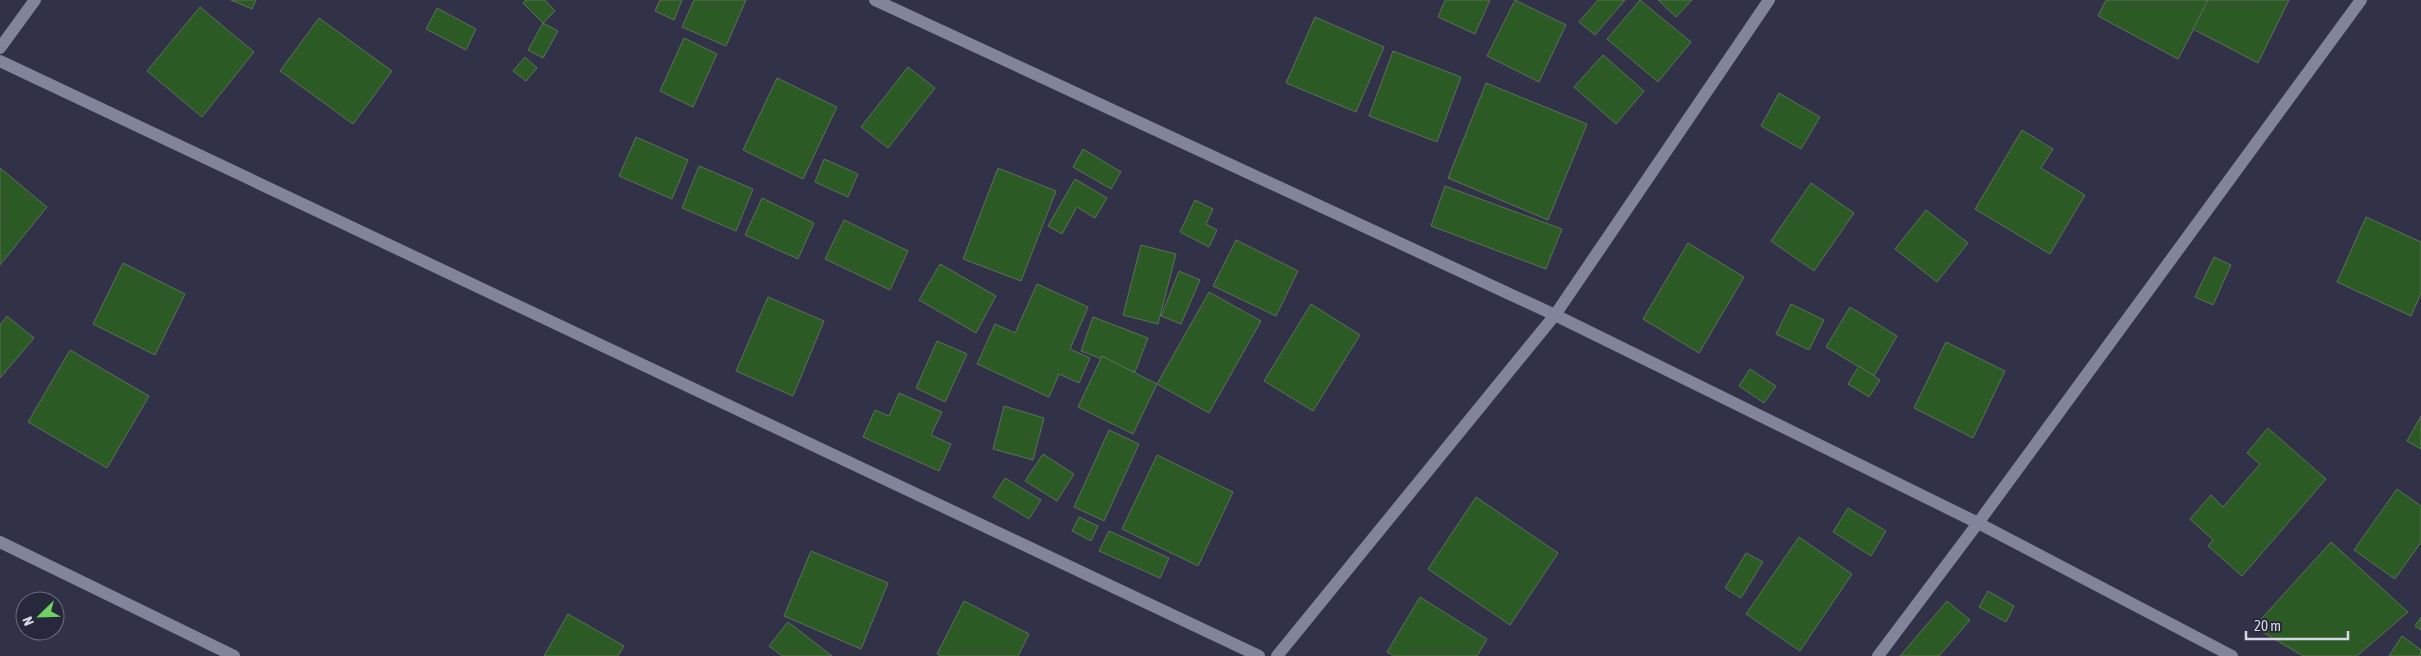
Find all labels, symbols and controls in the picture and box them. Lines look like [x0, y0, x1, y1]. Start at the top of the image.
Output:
north arrow [15, 591, 65, 641]
scale bar [2246, 608, 2348, 640]
text: N [19, 614, 37, 628]
text: 20 m [2254, 617, 2281, 634]

